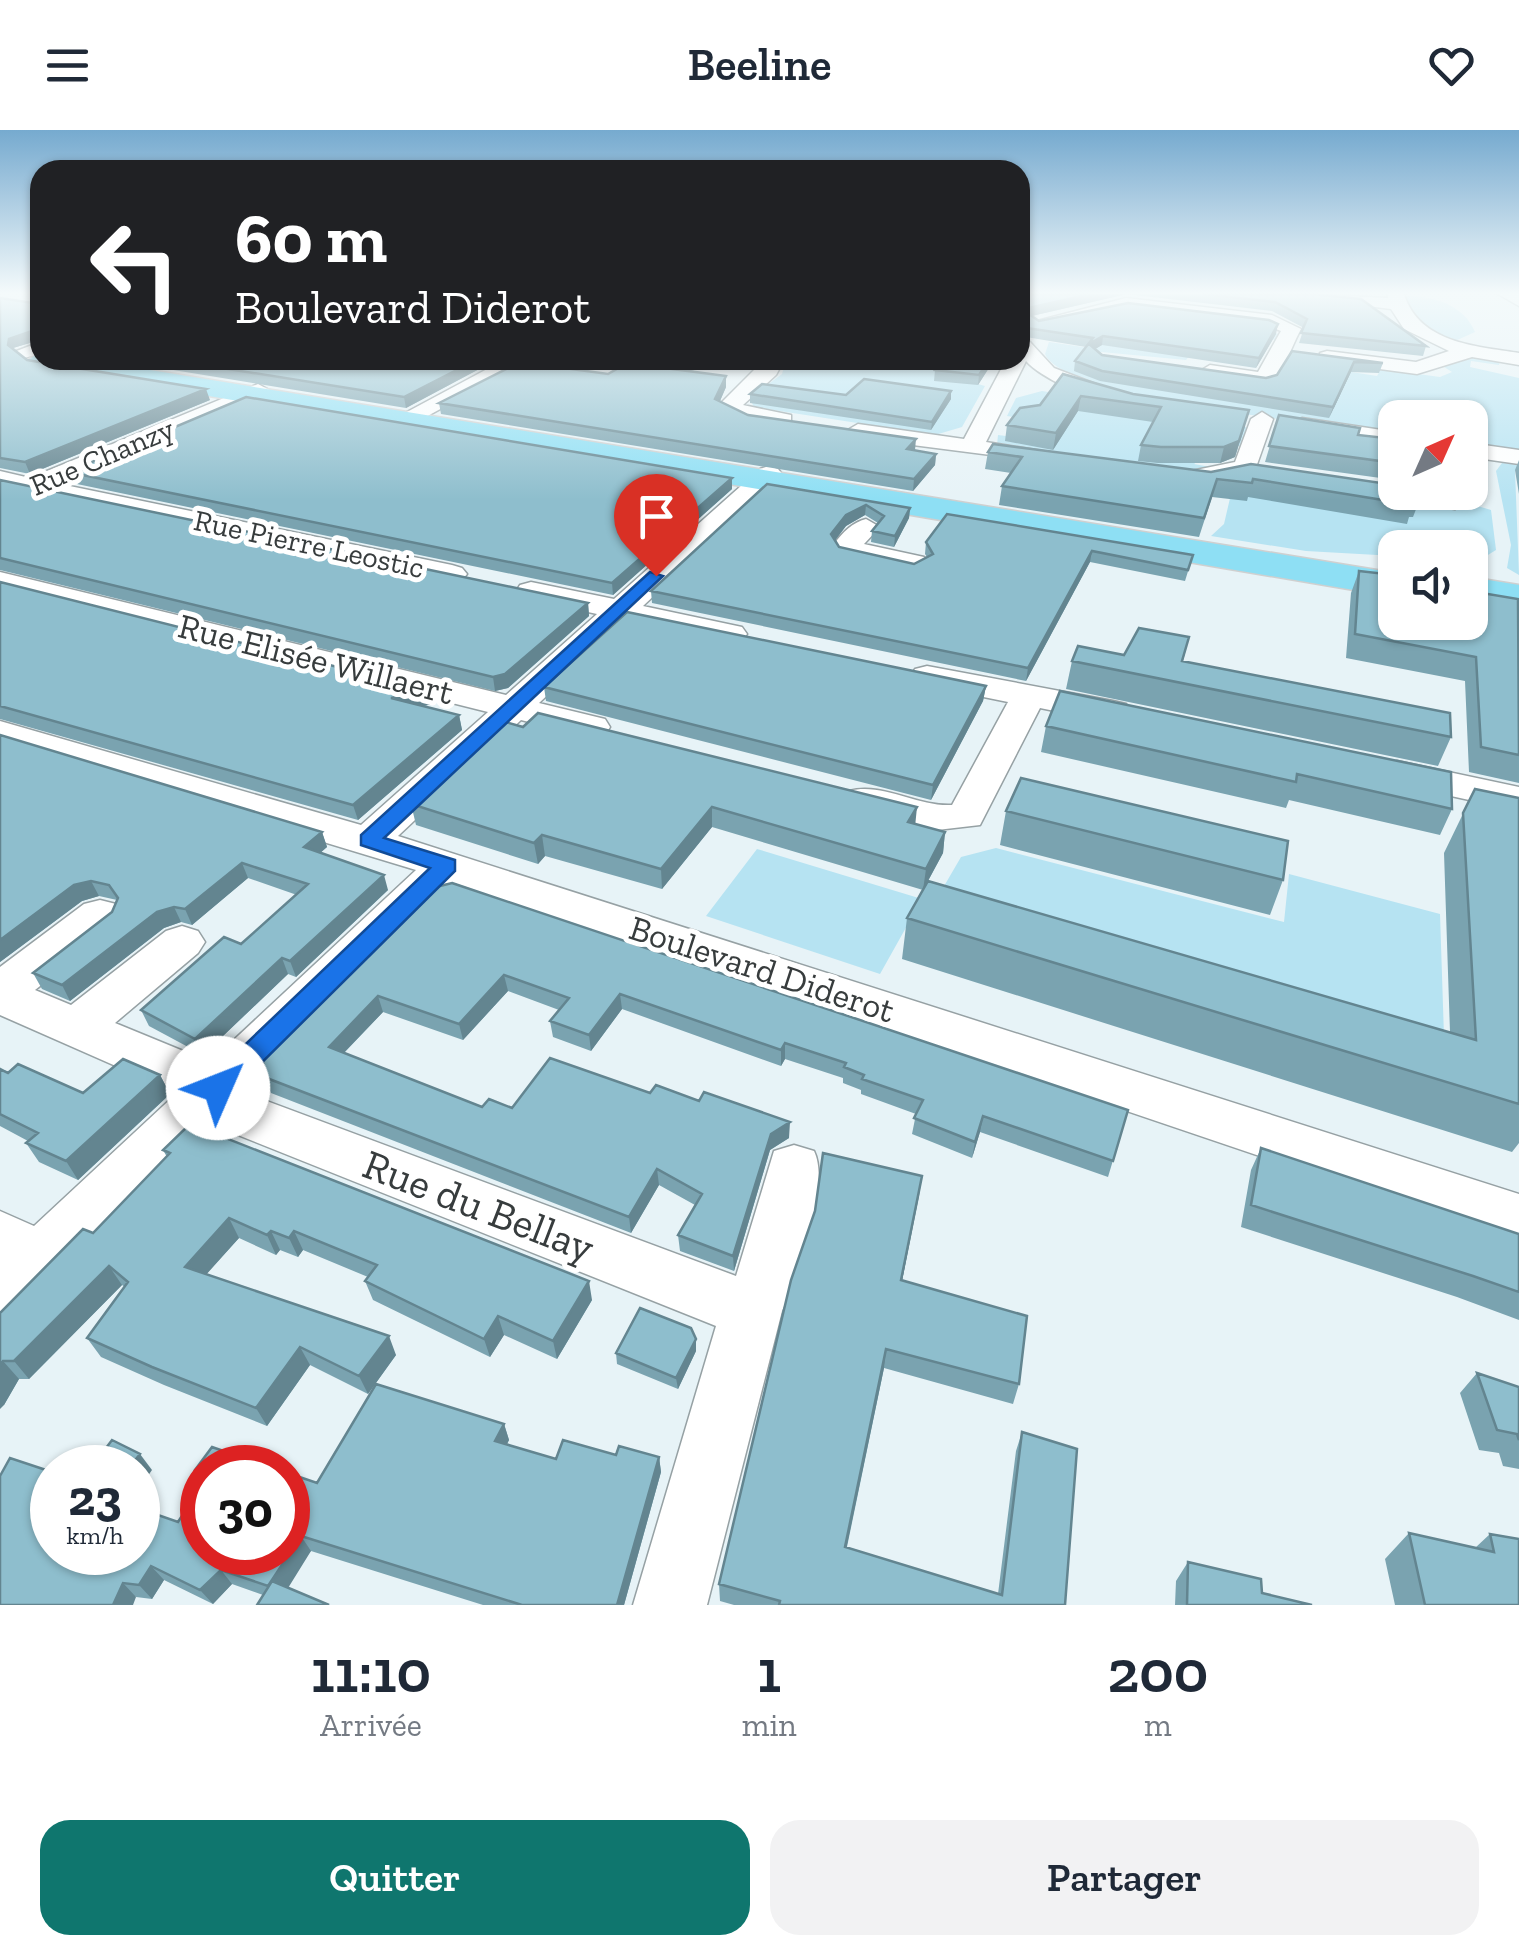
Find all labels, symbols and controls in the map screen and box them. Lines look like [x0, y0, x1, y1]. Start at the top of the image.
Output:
icon: menu [40, 38, 95, 93]
text: Beeline [687, 38, 832, 92]
icon: heart [1424, 38, 1479, 93]
text: 60 m [235, 196, 387, 280]
icon: left [70, 200, 200, 330]
text: Boulevard Diderot [235, 281, 590, 335]
north arrow [1378, 400, 1488, 510]
map controls [1378, 400, 1488, 640]
street label: Rue Chanzy [24, 410, 180, 504]
pin [614, 474, 699, 577]
icon: arrive [629, 489, 684, 544]
street label: Rue Pierre Leostic [191, 502, 427, 586]
button: sound [1378, 530, 1488, 640]
street label: Rue Elisée Willaert [174, 605, 458, 713]
street label: Boulevard Diderot [624, 906, 900, 1032]
position arrow [166, 1036, 270, 1140]
street label: Rue du Bellay [356, 1138, 602, 1273]
speed limit sign: 30 [180, 1445, 310, 1575]
text: 23 [68, 1468, 122, 1528]
text: km/h [66, 1520, 124, 1550]
text: 11:10 [311, 1635, 431, 1707]
text: 1 [757, 1635, 781, 1707]
text: 200 [1107, 1635, 1208, 1707]
text: Arrivée [320, 1706, 422, 1744]
text: min [742, 1706, 797, 1744]
text: m [1144, 1706, 1172, 1744]
button: Quitter [40, 1820, 750, 1935]
button: Partager [770, 1820, 1479, 1935]

